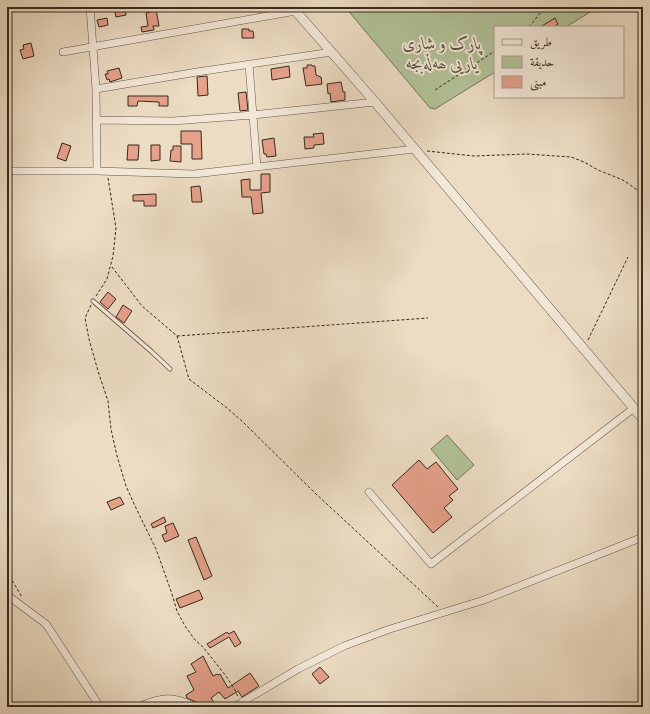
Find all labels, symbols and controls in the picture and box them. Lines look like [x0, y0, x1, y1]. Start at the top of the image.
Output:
legend [494, 26, 624, 98]
park label: پارک و شاری یاریی ھەڵەبجە [402, 33, 483, 77]
text: طريق [530, 34, 552, 52]
text: حديقة [530, 54, 554, 72]
text: مبنى [530, 74, 546, 92]

